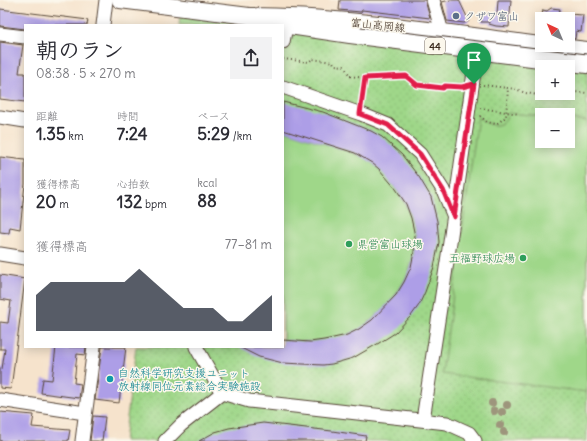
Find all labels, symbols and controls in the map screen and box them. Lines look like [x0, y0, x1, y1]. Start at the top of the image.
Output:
place label: クザワ富山 [464, 9, 519, 23]
marker: クザワ富山 [451, 11, 461, 21]
north arrow [535, 12, 575, 52]
map controls [535, 12, 575, 148]
street label: 富山高岡線 [350, 15, 406, 35]
text: 朝のラン [36, 36, 124, 64]
button: share [230, 37, 272, 79]
road number: 44 [425, 38, 445, 54]
pin [457, 43, 491, 84]
icon: arrive [463, 49, 485, 71]
button: + [535, 60, 575, 100]
text: 08:38 · 5 × 270 m [36, 65, 136, 82]
button: − [535, 108, 575, 148]
text: 距離 [36, 109, 58, 123]
text: 時間 [117, 109, 139, 123]
text: ペース [197, 109, 230, 123]
text: 1.35 [36, 123, 66, 145]
text: 7:24 [117, 123, 148, 145]
text: 5:29 [197, 123, 230, 145]
text: km [66, 129, 84, 143]
text: /km [230, 129, 252, 143]
text: kcal [197, 176, 217, 190]
text: 獲得標高 [36, 177, 80, 191]
text: 心拍数 [117, 177, 150, 191]
text: 88 [197, 190, 217, 212]
text: 20 [36, 191, 57, 213]
text: 132 [117, 191, 142, 213]
text: m [57, 197, 69, 211]
text: bpm [142, 197, 167, 211]
text: 77–81 m [225, 236, 272, 253]
place label: 県営富山球場 [357, 237, 423, 251]
text: 獲得標高 [36, 238, 88, 255]
marker: 県営富山球場 [344, 239, 354, 249]
place label: 五福野球広場 [449, 251, 515, 265]
marker: 五福野球広場 [518, 253, 528, 263]
place label: 自然科学研究支援ユニット 放射線同位元素総合実験施設 [118, 366, 261, 393]
marker: 自然科学研究支援ユニット 放射線同位元素総合実験施設 [105, 374, 115, 384]

